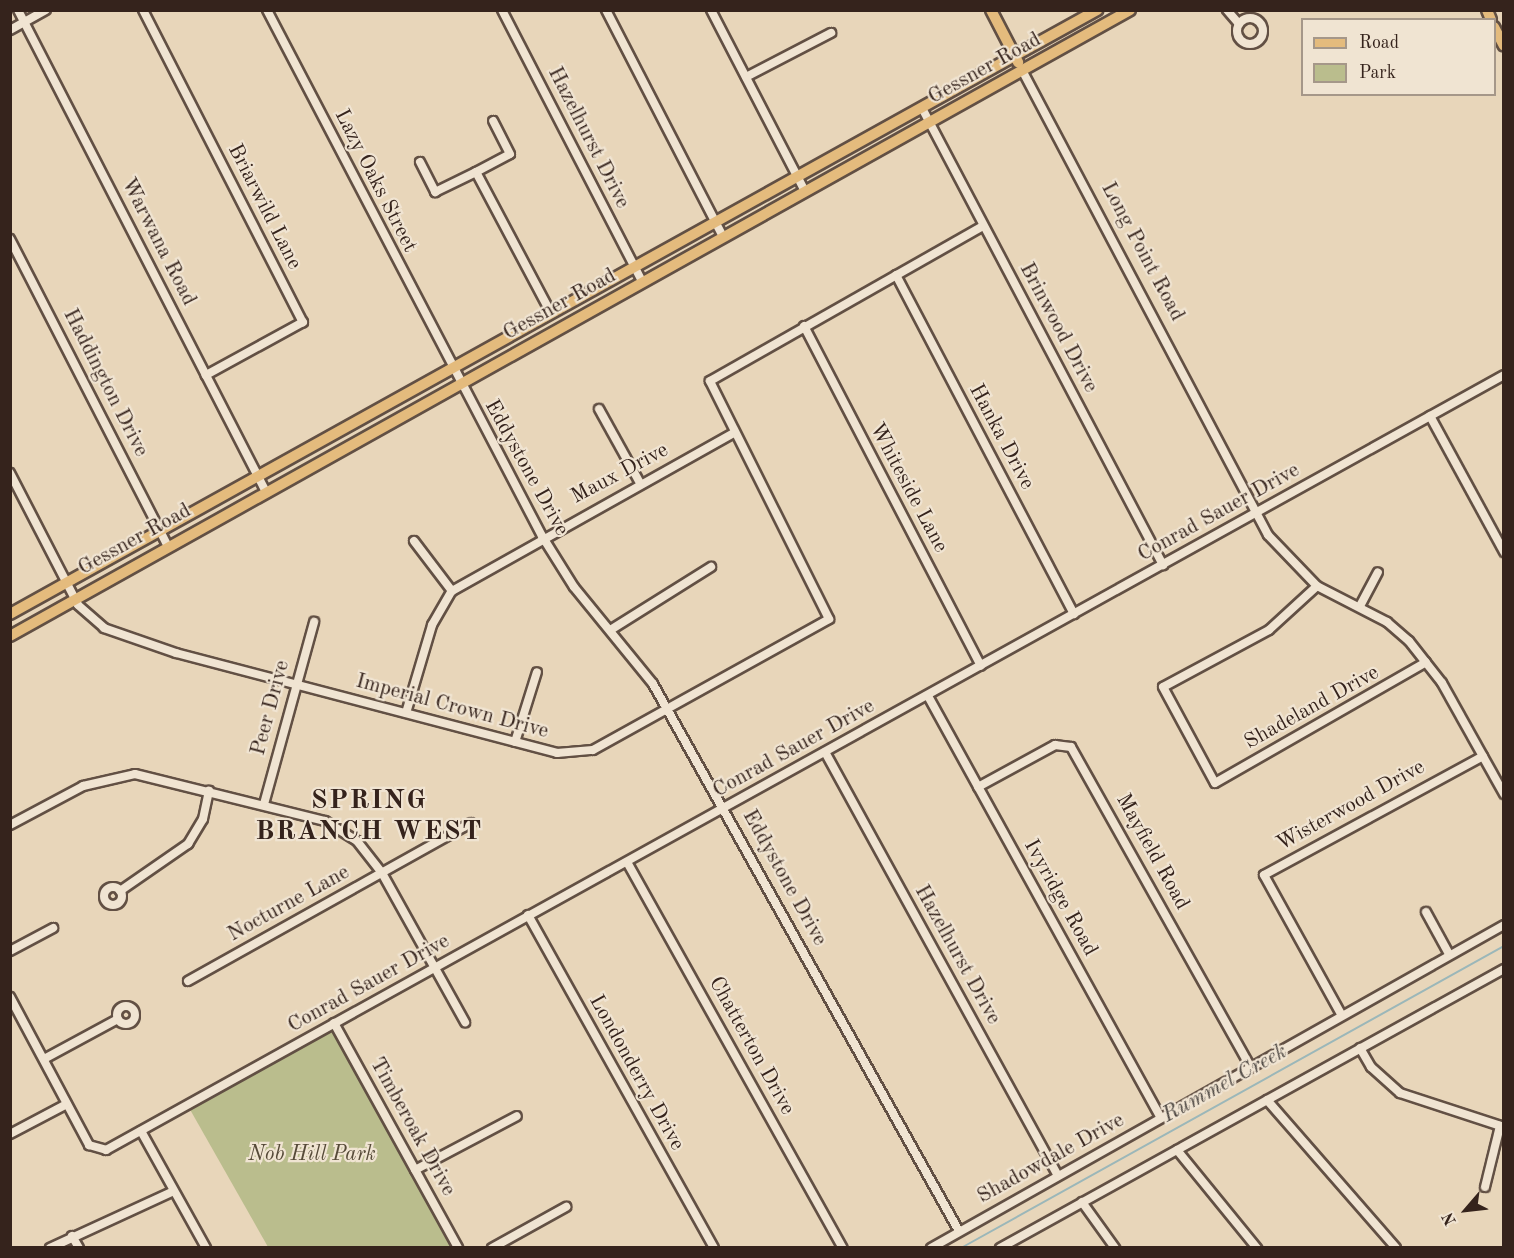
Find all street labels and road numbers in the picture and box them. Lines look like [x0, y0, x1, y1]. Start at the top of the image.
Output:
street label: Gessner Road [924, 28, 1046, 110]
street label: Hazelhurst Drive [541, 63, 635, 213]
street label: Lazy Oaks Street [328, 105, 422, 257]
street label: Briarwild Lane [222, 140, 306, 274]
street label: Warwana Road [115, 174, 201, 310]
street label: Long Point Road [1095, 178, 1189, 326]
street label: Brinwood Drive [1013, 259, 1103, 397]
street label: Gessner Road [499, 264, 621, 346]
street label: Haddington Drive [57, 305, 153, 461]
street label: Hanka Drive [963, 380, 1039, 494]
street label: Eddystone Drive [478, 396, 574, 540]
street label: Whiteside Lane [863, 419, 953, 557]
street label: Maux Drive [567, 438, 673, 510]
street label: Conrad Sauer Drive [1134, 458, 1304, 568]
street label: Gessner Road [74, 499, 196, 581]
street label: Peer Drive [246, 658, 296, 758]
street label: Shadeland Drive [1240, 661, 1384, 755]
street label: Imperial Crown Drive [353, 669, 551, 745]
street label: Conrad Sauer Drive [709, 694, 879, 804]
street label: Wisterwood Drive [1273, 755, 1429, 857]
street label: Mayfield Road [1110, 790, 1194, 914]
street label: Eddystone Drive [736, 806, 832, 950]
street label: Ivyridge Road [1018, 835, 1102, 961]
street label: Nocturne Lane [224, 860, 354, 948]
street label: Hazelhurst Drive [908, 881, 1006, 1029]
street label: Conrad Sauer Drive [284, 929, 454, 1039]
street label: Chatterton Drive [703, 972, 799, 1120]
street label: Londonderry Drive [583, 991, 689, 1155]
street label: Timberoak Drive [364, 1053, 460, 1201]
street label: Shadowdale Drive [973, 1108, 1129, 1210]

